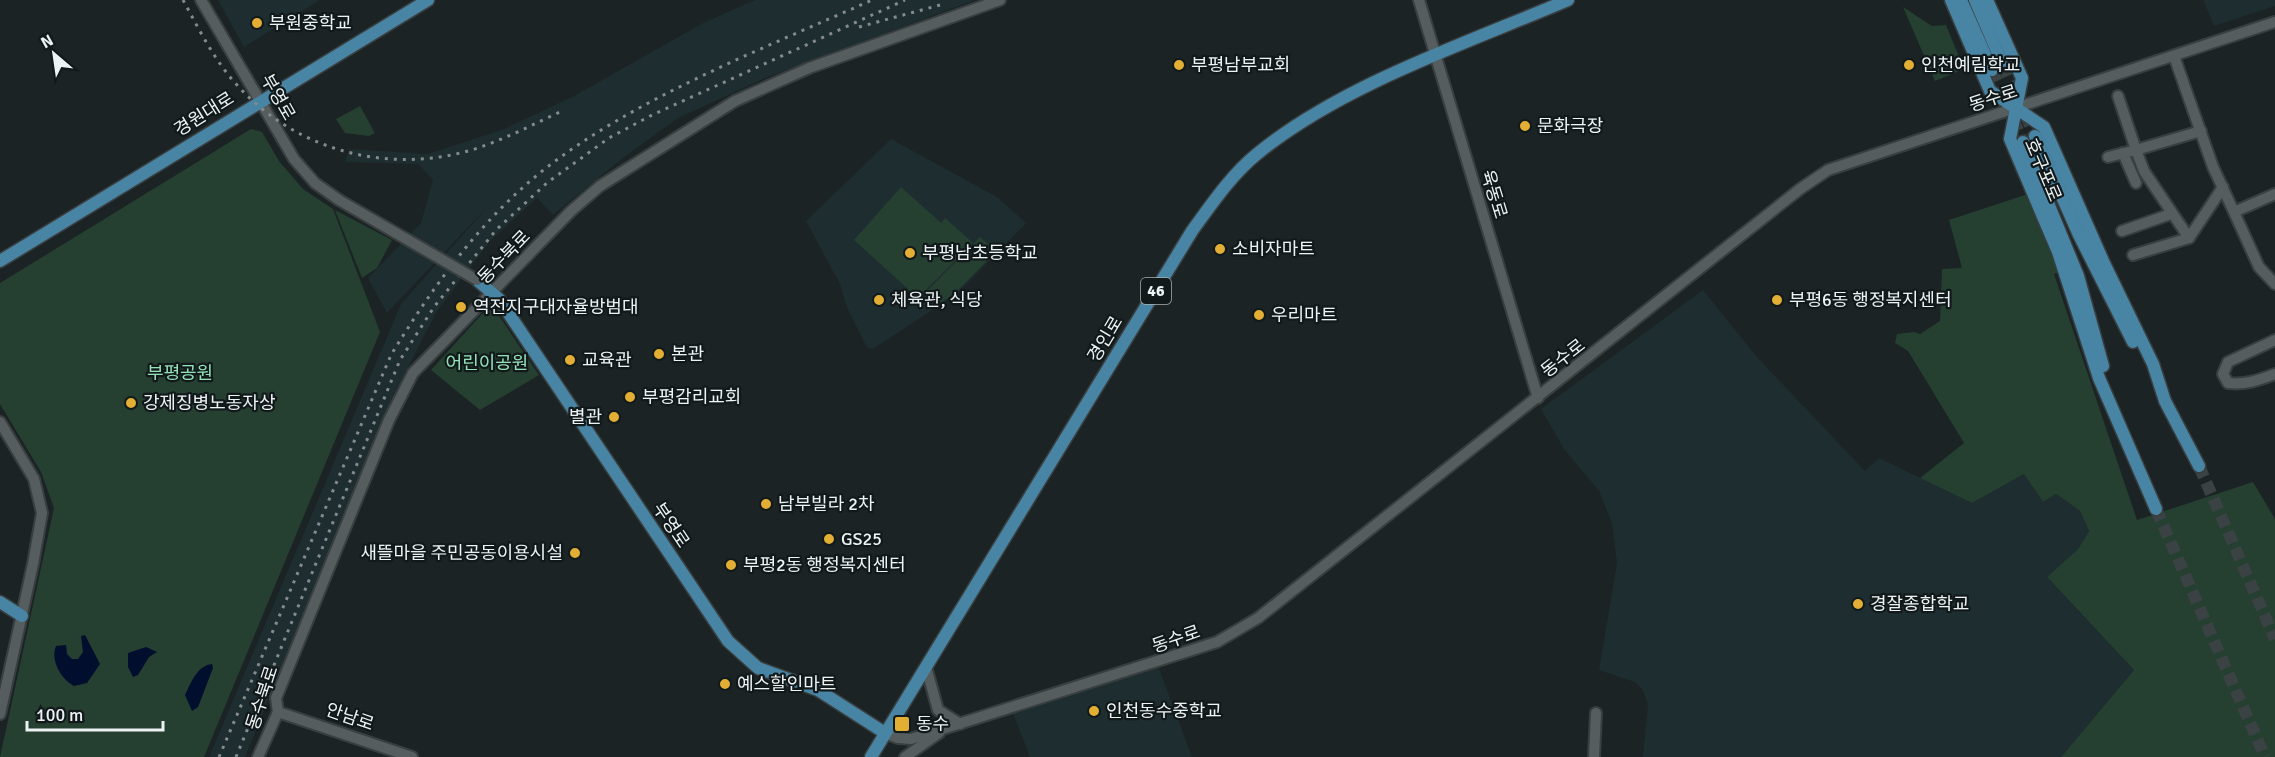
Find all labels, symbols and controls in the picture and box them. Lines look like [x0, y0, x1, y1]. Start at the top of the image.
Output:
place label: 부원중학교 [269, 12, 352, 34]
marker: 부원중학교 [250, 16, 264, 30]
north arrow [24, 24, 84, 84]
text: N [37, 30, 57, 53]
place label: 부평남부교회 [1191, 54, 1290, 76]
place label: 인천예림학교 [1921, 54, 2020, 76]
marker: 부평남부교회 [1172, 58, 1186, 72]
marker: 인천예림학교 [1902, 58, 1916, 72]
street label: 부영로 [256, 70, 300, 124]
street label: 동수로 [1966, 80, 2020, 116]
street label: 경원대로 [170, 87, 238, 141]
place label: 문화극장 [1537, 115, 1603, 137]
marker: 문화극장 [1518, 119, 1532, 133]
street label: 호구포로 [2020, 135, 2066, 205]
street label: 육동로 [1476, 167, 1512, 221]
street label: 동수북로 [473, 226, 535, 288]
place label: 소비자마트 [1232, 238, 1315, 260]
place label: 부평남초등학교 [922, 242, 1038, 264]
marker: 소비자마트 [1213, 242, 1227, 256]
marker: 부평남초등학교 [903, 246, 917, 260]
road number: 46 [1141, 278, 1171, 304]
place label: 체육관, 식당 [891, 289, 983, 311]
place label: 부평6동 행정복지센터 [1789, 289, 1952, 311]
marker: 체육관, 식당 [872, 293, 886, 307]
marker: 부평6동 행정복지센터 [1770, 293, 1784, 307]
place label: 역전지구대자율방범대 [473, 296, 639, 318]
marker: 역전지구대자율방범대 [454, 300, 468, 314]
place label: 우리마트 [1271, 304, 1337, 326]
marker: 우리마트 [1252, 308, 1266, 322]
street label: 경인로 [1083, 312, 1127, 366]
street label: 동수로 [1537, 334, 1589, 382]
place label: 본관 [671, 343, 705, 365]
marker: 본관 [652, 347, 666, 361]
place label: 교육관 [582, 349, 632, 371]
park label: 어린이공원 [446, 352, 528, 374]
marker: 교육관 [563, 353, 577, 367]
park label: 부평공원 [147, 362, 213, 384]
place label: 부평감리교회 [642, 386, 741, 408]
marker: 부평감리교회 [623, 390, 637, 404]
place label: 강제징병노동자상 [143, 392, 275, 414]
marker: 강제징병노동자상 [124, 396, 138, 410]
place label: 별관 [569, 406, 602, 428]
marker: 별관 [607, 410, 621, 424]
place label: 남부빌라 2차 [778, 493, 875, 515]
marker: 남부빌라 2차 [759, 497, 773, 511]
street label: 부영로 [648, 498, 694, 552]
place label: GS25 [841, 528, 882, 550]
marker: GS25 [822, 532, 836, 546]
place label: 새뜰마을 주민공동이용시설 [360, 542, 563, 564]
marker: 새뜰마을 주민공동이용시설 [568, 546, 582, 560]
place label: 부평2동 행정복지센터 [743, 554, 906, 576]
marker: 부평2동 행정복지센터 [724, 558, 738, 572]
place label: 경잘종합학교 [1870, 593, 1969, 615]
marker: 경잘종합학교 [1851, 597, 1865, 611]
street label: 동수로 [1149, 621, 1203, 657]
street label: 동수북로 [241, 663, 283, 733]
place label: 예스할인마트 [737, 673, 836, 695]
marker: 예스할인마트 [718, 677, 732, 691]
scale bar [27, 694, 164, 732]
street label: 안남로 [323, 699, 377, 735]
place label: 인천동수중학교 [1106, 700, 1222, 722]
text: 100 m [36, 704, 83, 726]
marker: 인천동수중학교 [1087, 704, 1101, 718]
place label: 동수 [916, 713, 949, 735]
marker: 동수 [893, 715, 911, 733]

